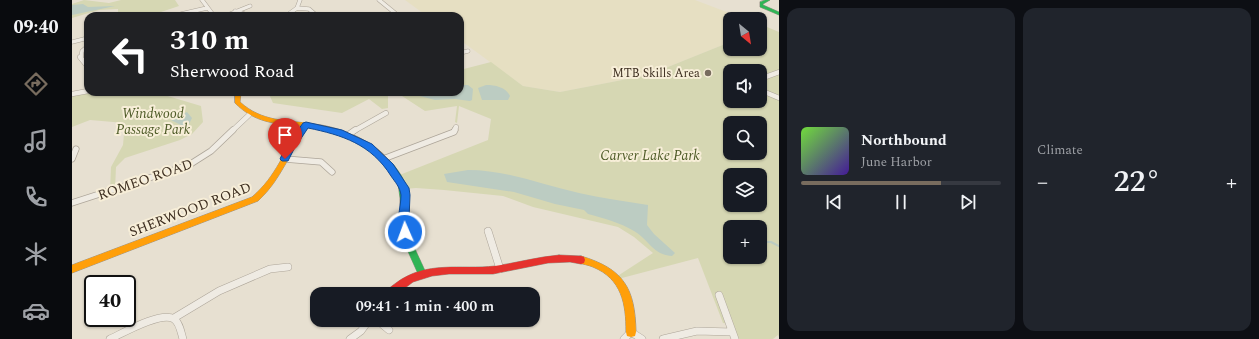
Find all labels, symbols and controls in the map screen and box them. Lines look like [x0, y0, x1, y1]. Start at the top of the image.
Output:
north arrow [723, 12, 767, 56]
map controls [723, 12, 767, 264]
text: 09:40 [13, 14, 59, 41]
text: 310 m [170, 19, 249, 62]
icon: left [104, 28, 156, 80]
text: Sherwood Road [170, 58, 294, 85]
place label: MTB Skills Area [612, 64, 700, 83]
button: sound [723, 64, 767, 108]
marker: MTB Skills Area [703, 68, 713, 78]
icon: directions [22, 70, 50, 98]
park label: Windwood Passage Park [116, 103, 191, 140]
button: search [723, 116, 767, 160]
pin [268, 118, 302, 159]
icon: arrive [274, 124, 296, 146]
icon: music [22, 127, 50, 155]
text: Northbound [861, 129, 947, 152]
text: Climate [1037, 140, 1083, 160]
park label: Carver Lake Park [600, 145, 700, 166]
text: June Harbor [861, 152, 932, 172]
street label: ROMEO ROAD [95, 153, 196, 206]
text: 22° [1113, 159, 1161, 205]
text: − [1037, 166, 1048, 199]
text: + [1226, 166, 1237, 199]
button: layers [723, 168, 767, 212]
street label: SHERWOOD ROAD [126, 177, 254, 242]
icon: phone [22, 183, 50, 211]
icon: previous [823, 191, 845, 213]
icon: pause [890, 191, 912, 213]
icon: next [957, 191, 979, 213]
position arrow [384, 211, 426, 253]
button: + [723, 220, 767, 264]
icon: climate [22, 240, 50, 268]
speed limit sign: 40 [84, 275, 136, 327]
text: 09:41 · 1 min · 400 m [356, 295, 494, 318]
icon: car [22, 297, 50, 325]

